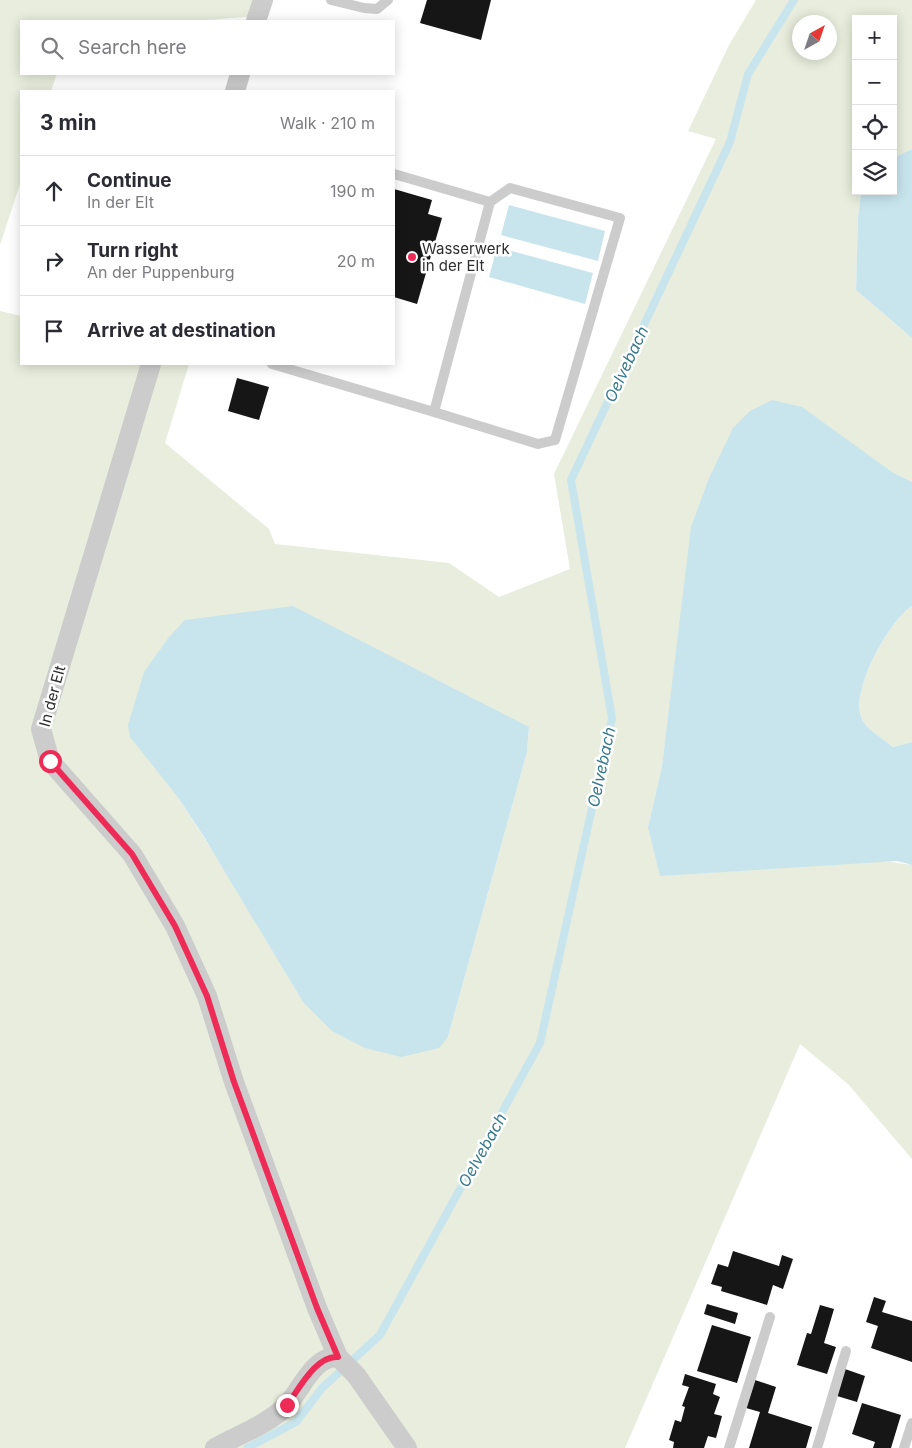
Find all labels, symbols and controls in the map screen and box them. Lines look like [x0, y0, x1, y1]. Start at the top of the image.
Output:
north arrow [792, 15, 837, 60]
map controls [852, 15, 897, 195]
button: + [852, 15, 897, 60]
search box [20, 20, 395, 75]
icon: search [38, 34, 66, 62]
text: Search here [78, 36, 187, 59]
button: − [852, 60, 897, 105]
button: locate [852, 105, 897, 150]
text: 3 min [40, 110, 96, 135]
text: Walk · 210 m [280, 113, 375, 133]
button: layers [852, 150, 897, 195]
text: Continue [87, 169, 172, 192]
icon: ahead [40, 177, 68, 205]
text: 190 m [330, 181, 375, 201]
text: In der Elt [87, 192, 154, 212]
text: Turn right [87, 239, 178, 262]
place label: Wasserwerk in der Elt [422, 239, 510, 275]
icon: right [40, 247, 68, 275]
text: 20 m [337, 251, 375, 271]
marker: Wasserwerk in der Elt [406, 251, 418, 263]
text: An der Puppenburg [87, 262, 235, 282]
icon: arrive [40, 317, 68, 345]
text: Arrive at destination [87, 319, 276, 342]
water label: Oelvebach [600, 323, 652, 405]
street label: In der Elt [35, 663, 69, 729]
water label: Oelvebach [583, 725, 619, 809]
route start [39, 750, 62, 773]
water label: Oelvebach [453, 1109, 511, 1191]
route end [276, 1394, 299, 1417]

